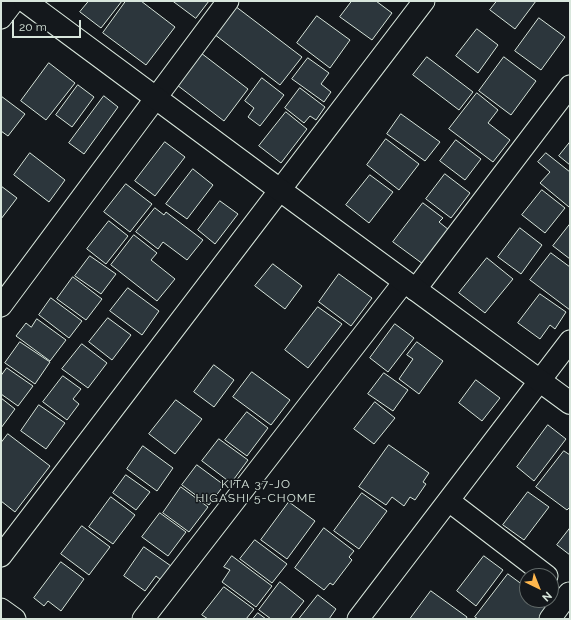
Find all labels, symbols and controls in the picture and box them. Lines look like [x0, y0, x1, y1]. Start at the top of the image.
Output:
scale bar [14, 12, 83, 38]
text: 20 m [19, 20, 47, 34]
district label: KITA 37-JO HIGASHI 5-CHOME [195, 477, 317, 505]
north arrow [519, 568, 559, 608]
text: N [539, 589, 554, 604]

